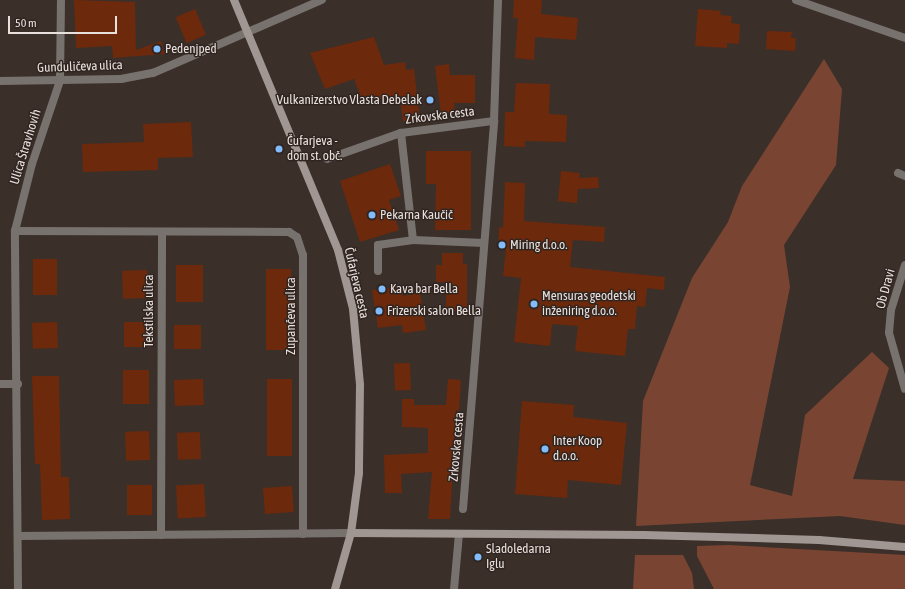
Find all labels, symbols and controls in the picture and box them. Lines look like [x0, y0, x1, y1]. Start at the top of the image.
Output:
scale bar [10, 8, 119, 34]
text: 50 m [15, 16, 37, 30]
place label: Pedenjped [165, 41, 217, 57]
marker: Pedenjped [152, 44, 162, 54]
street label: Gunduličeva ulica [37, 58, 123, 76]
place label: Vulkanizerstvo Vlasta Debelak [277, 92, 422, 108]
marker: Vulkanizerstvo Vlasta Debelak [425, 95, 435, 105]
street label: Zrkovska cesta [404, 104, 476, 128]
street label: Ulica Štravhovih [7, 107, 45, 187]
place label: Čufarjeva - dom st. obč. [287, 134, 342, 165]
marker: Čufarjeva - dom st. obč. [274, 144, 284, 154]
place label: Pekarna Kaučič [380, 207, 453, 223]
marker: Pekarna Kaučič [367, 210, 377, 220]
place label: Miring d.o.o. [510, 237, 568, 253]
marker: Miring d.o.o. [497, 240, 507, 250]
street label: Čufarjeva cesta [340, 246, 372, 320]
street label: Ob Dravi [873, 267, 899, 311]
street label: Tekstilska ulica [141, 274, 157, 348]
street label: Zupančeva ulica [283, 277, 299, 355]
place label: Kava bar Bella [390, 281, 458, 297]
marker: Kava bar Bella [377, 284, 387, 294]
place label: Mensuras geodetski inženiring d.o.o. [542, 289, 636, 320]
marker: Mensuras geodetski inženiring d.o.o. [529, 299, 539, 309]
place label: Frizerski salon Bella [387, 303, 481, 319]
marker: Frizerski salon Bella [374, 306, 384, 316]
street label: Zrkovska cesta [446, 412, 468, 482]
place label: Inter Koop d.o.o. [553, 434, 602, 465]
marker: Inter Koop d.o.o. [540, 444, 550, 454]
place label: Sladoledarna Iglu [486, 542, 551, 573]
marker: Sladoledarna Iglu [473, 552, 483, 562]

